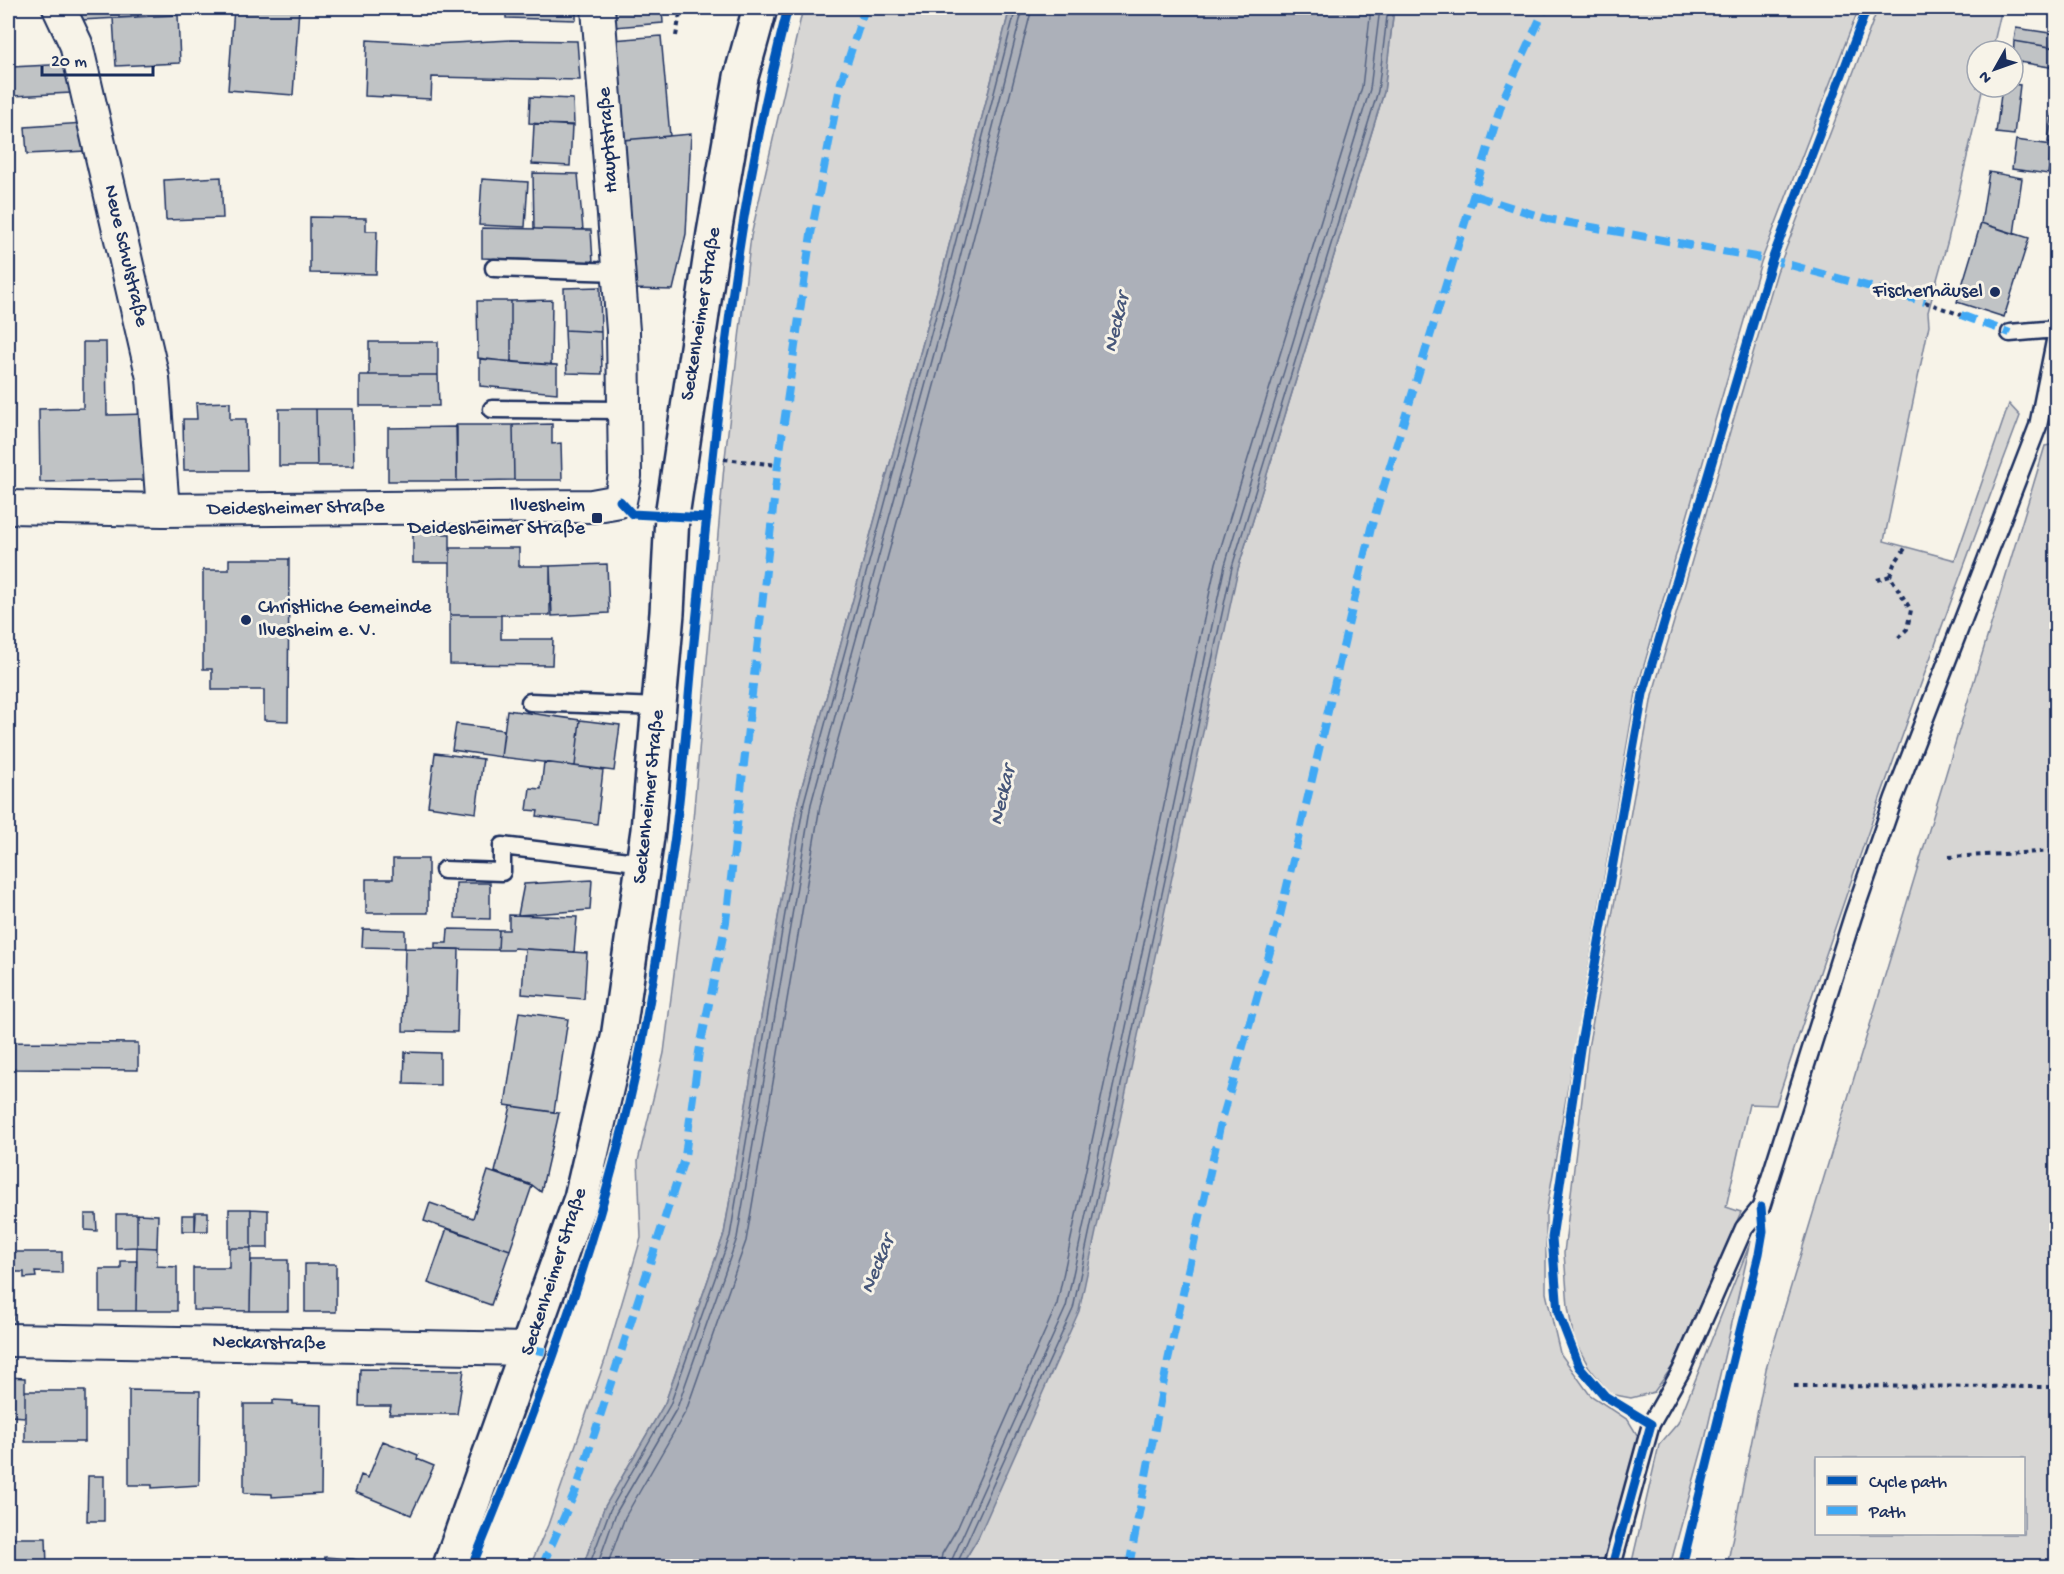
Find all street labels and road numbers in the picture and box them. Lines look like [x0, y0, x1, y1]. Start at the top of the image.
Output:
street label: Hauptstraße [594, 86, 624, 194]
street label: Neue Schulstraße [98, 183, 153, 330]
street label: Seckenheimer Straße [677, 225, 727, 402]
street label: Deidesheimer Straße [205, 496, 385, 522]
street label: Seckenheimer Straße [629, 708, 671, 885]
street label: Seckenheimer Straße [517, 1185, 593, 1359]
street label: Neckarstraße [212, 1332, 327, 1357]

